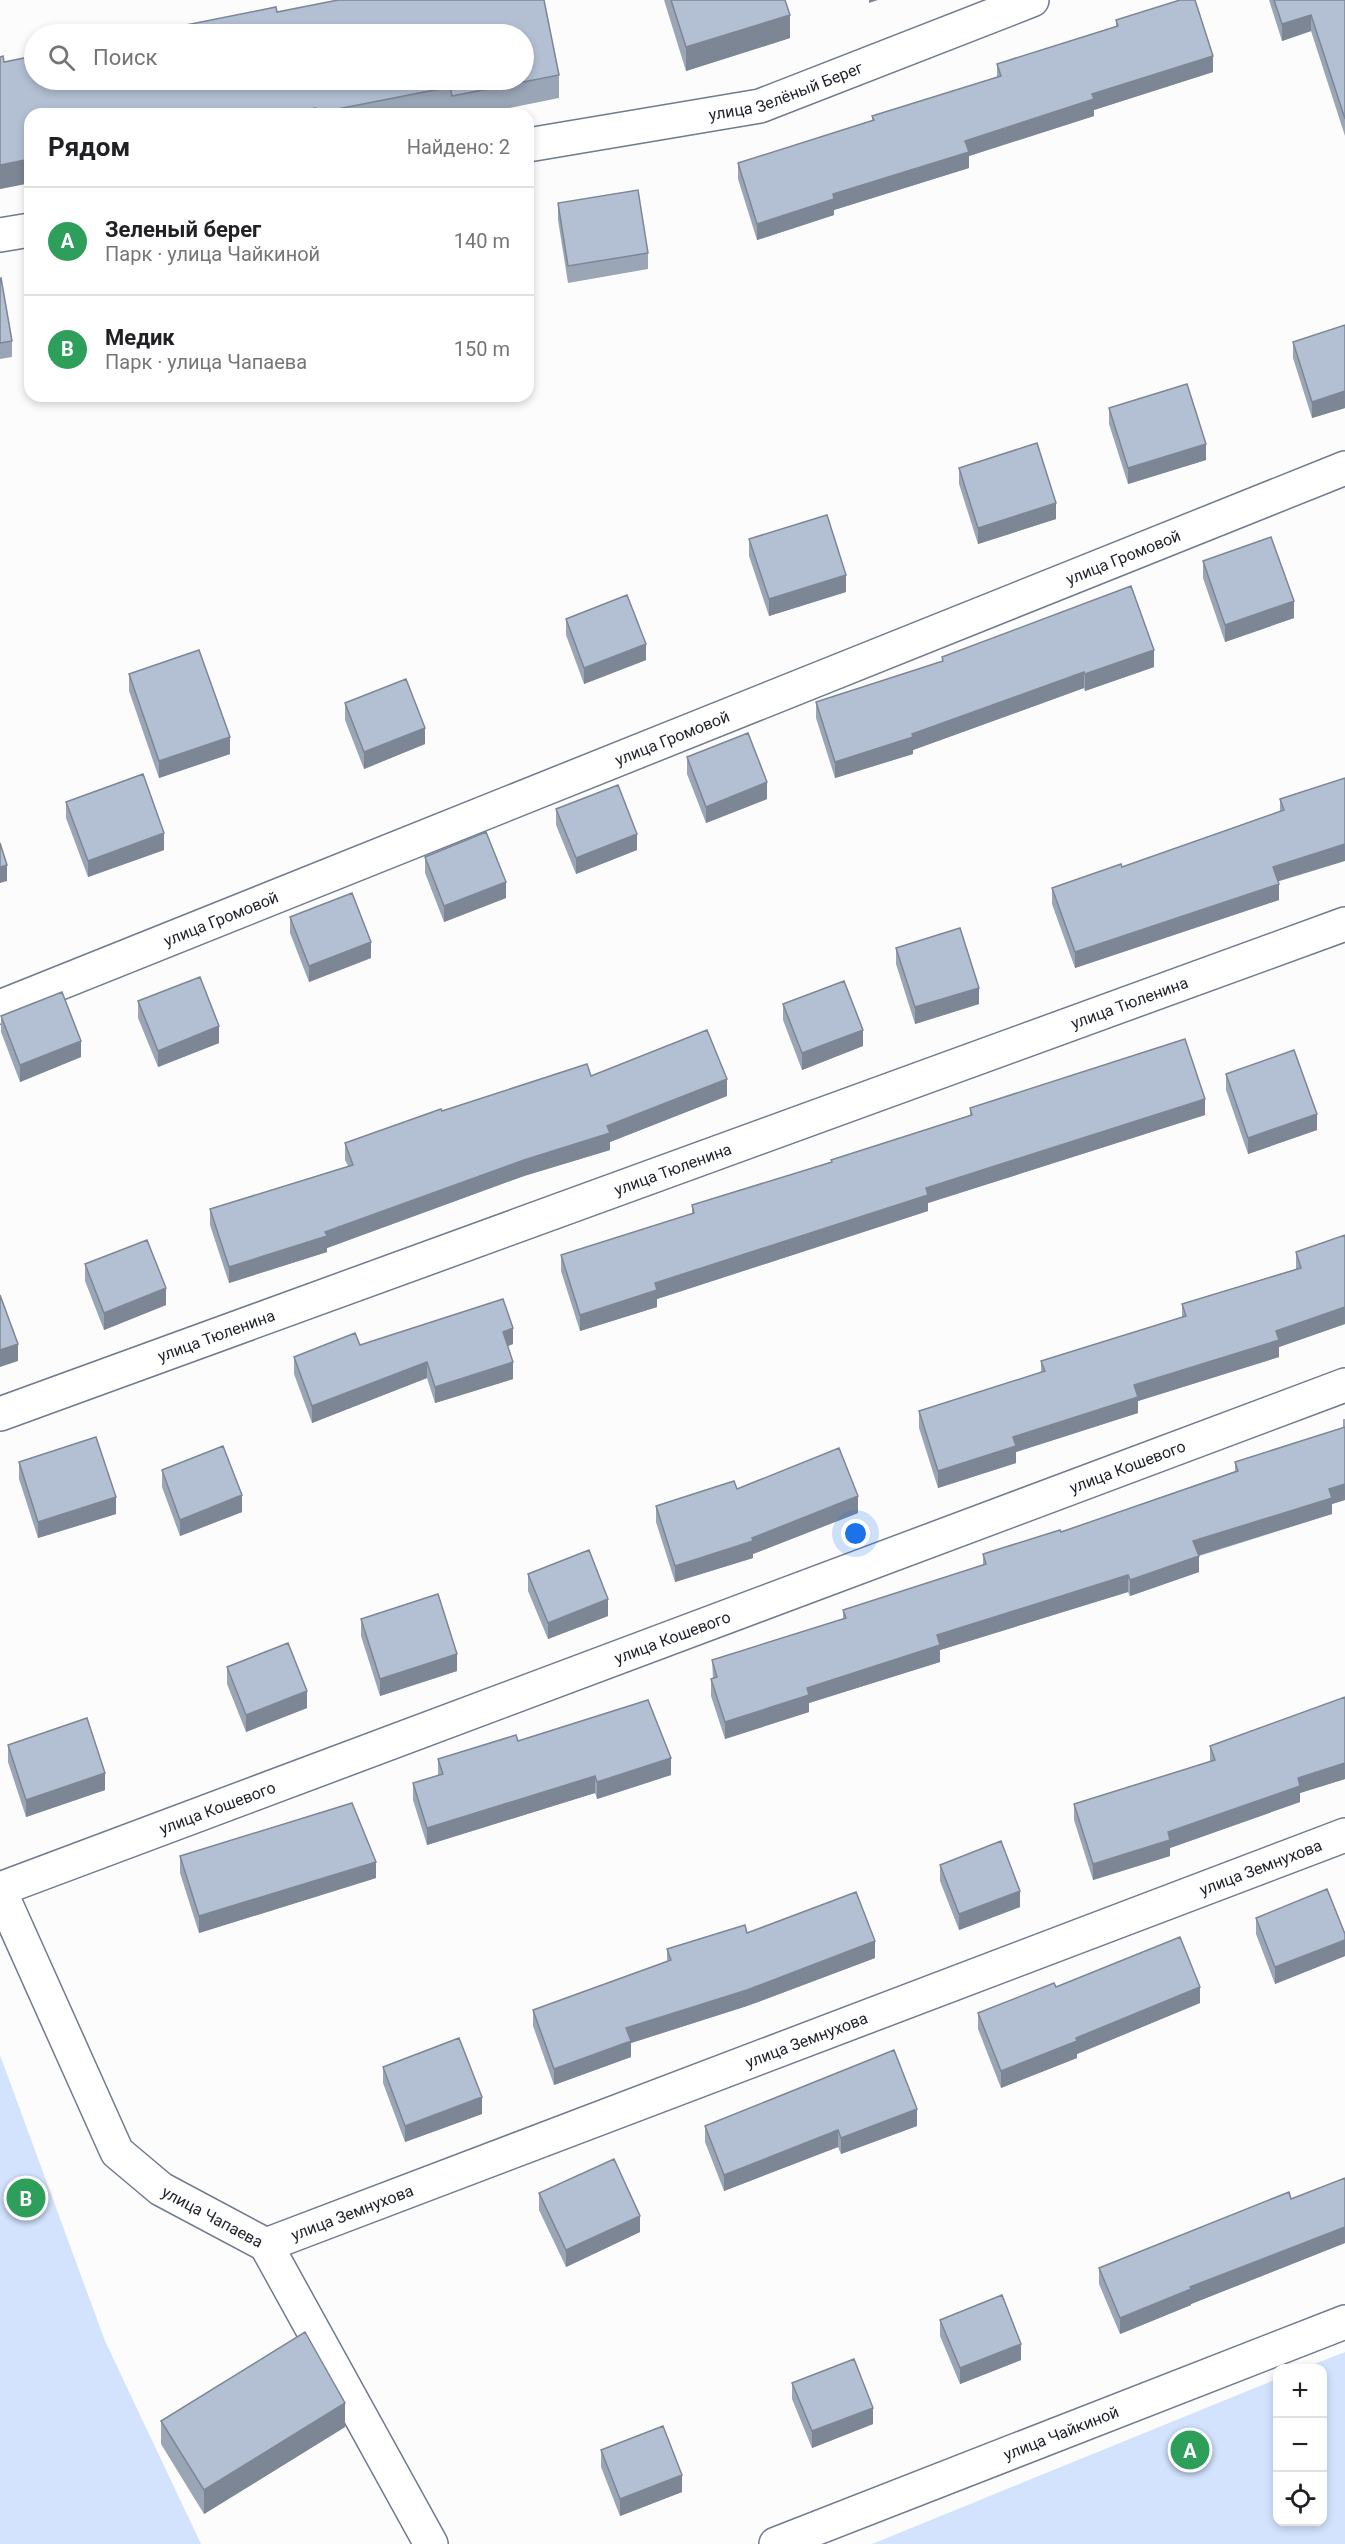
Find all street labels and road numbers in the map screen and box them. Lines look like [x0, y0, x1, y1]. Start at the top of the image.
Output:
street label: улица Зелёный Берег [707, 58, 866, 124]
street label: улица Громовой [1063, 526, 1183, 589]
street label: улица Громовой [612, 707, 732, 770]
street label: улица Громовой [161, 887, 281, 950]
street label: улица Тюленина [1068, 973, 1191, 1033]
street label: улица Тюленина [612, 1139, 734, 1199]
street label: улица Тюленина [155, 1306, 277, 1366]
street label: улица Кошевого [1067, 1437, 1188, 1497]
street label: улица Кошевого [612, 1607, 733, 1668]
street label: улица Кошевого [157, 1778, 278, 1838]
street label: улица Земнухова [1197, 1836, 1325, 1899]
street label: улица Земнухова [743, 2008, 870, 2072]
street label: улица Земнухова [288, 2181, 416, 2245]
street label: улица Чапаева [159, 2182, 266, 2252]
street label: улица Чайкиной [1001, 2402, 1122, 2464]

